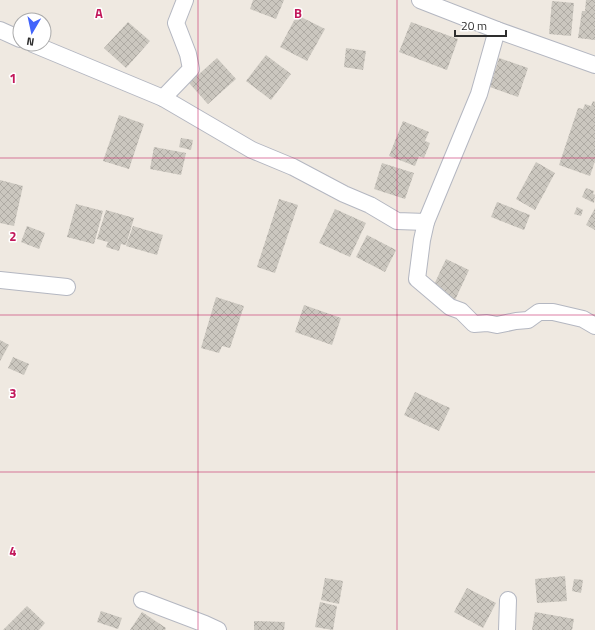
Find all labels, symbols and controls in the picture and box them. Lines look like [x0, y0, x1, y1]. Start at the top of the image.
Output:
text: A [95, 3, 103, 23]
text: B [294, 3, 302, 23]
north arrow [12, 12, 52, 52]
scale bar [455, 12, 506, 38]
text: 20 m [461, 16, 487, 35]
text: N [25, 33, 35, 50]
text: 1 [9, 68, 17, 88]
text: 2 [9, 226, 17, 246]
text: 3 [9, 383, 17, 403]
text: 4 [9, 541, 17, 561]

